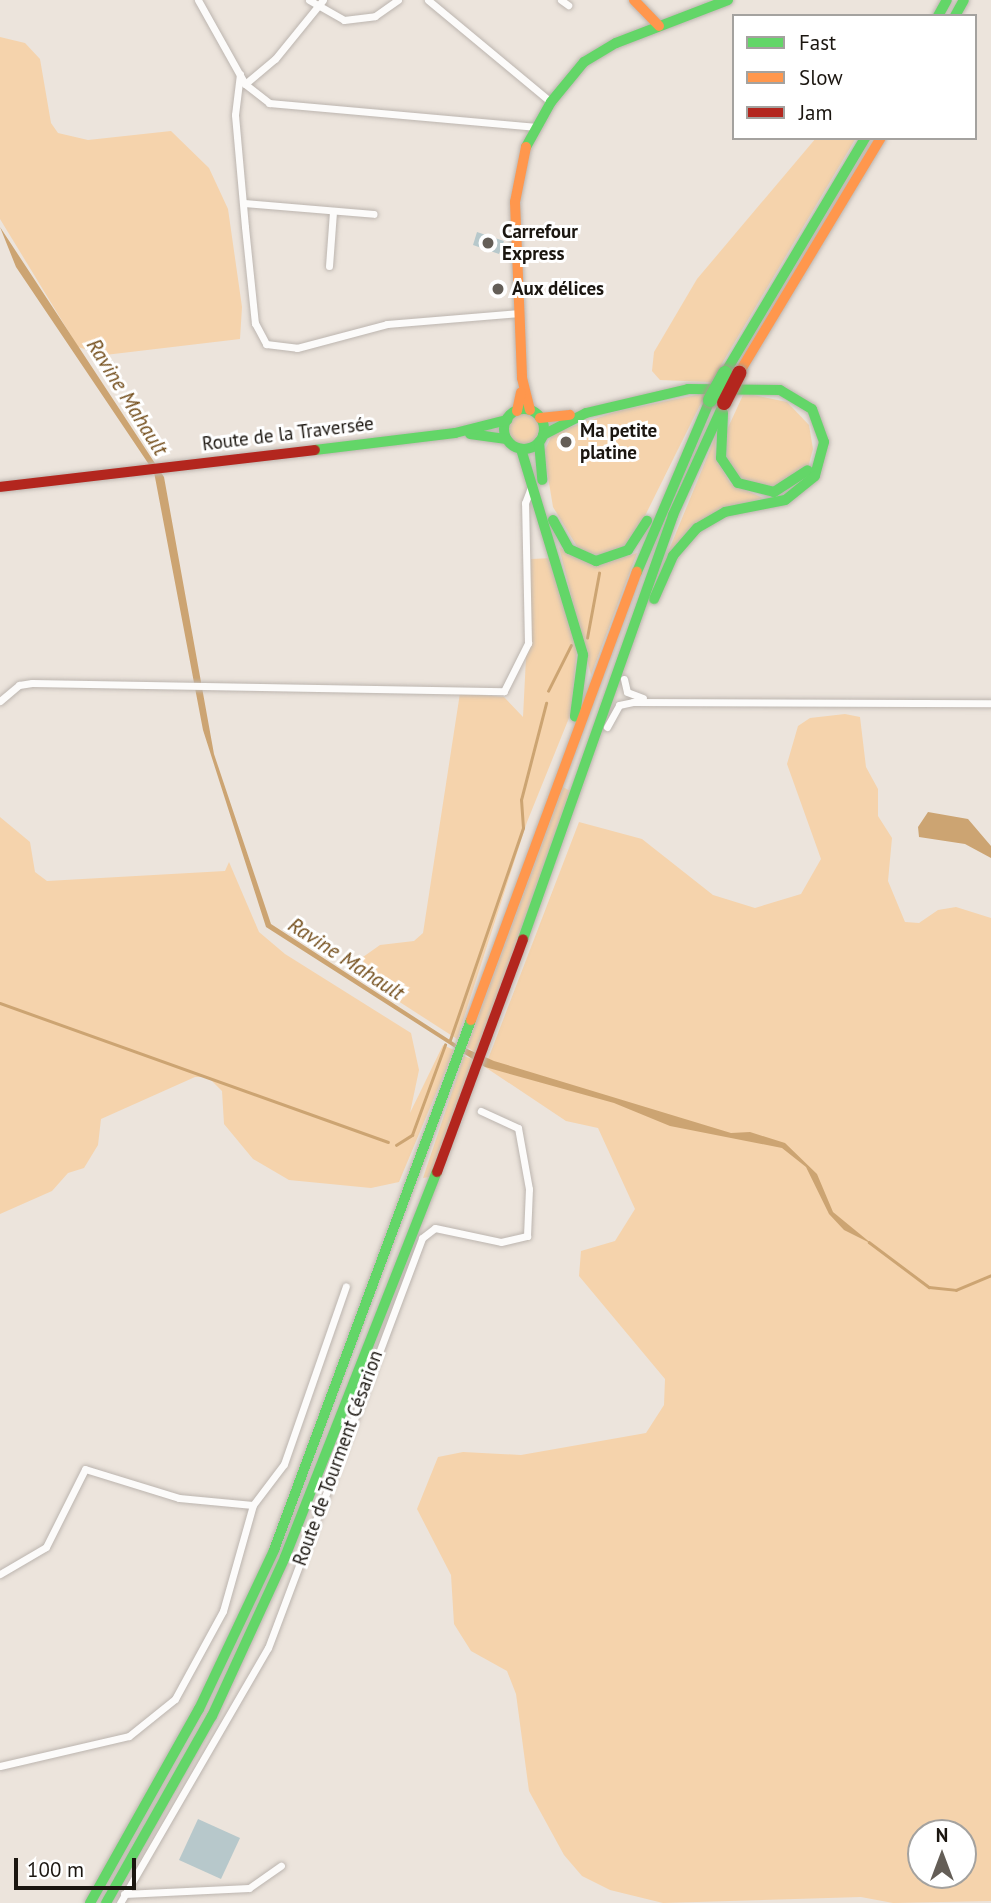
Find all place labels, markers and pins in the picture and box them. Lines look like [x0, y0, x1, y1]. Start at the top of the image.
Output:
place label: Carrefour Express [502, 221, 578, 265]
marker: Carrefour Express [480, 235, 496, 251]
place label: Aux délices [512, 278, 605, 300]
marker: Aux délices [490, 281, 506, 297]
place label: Ma petite platine [580, 420, 657, 464]
marker: Ma petite platine [558, 434, 574, 450]

